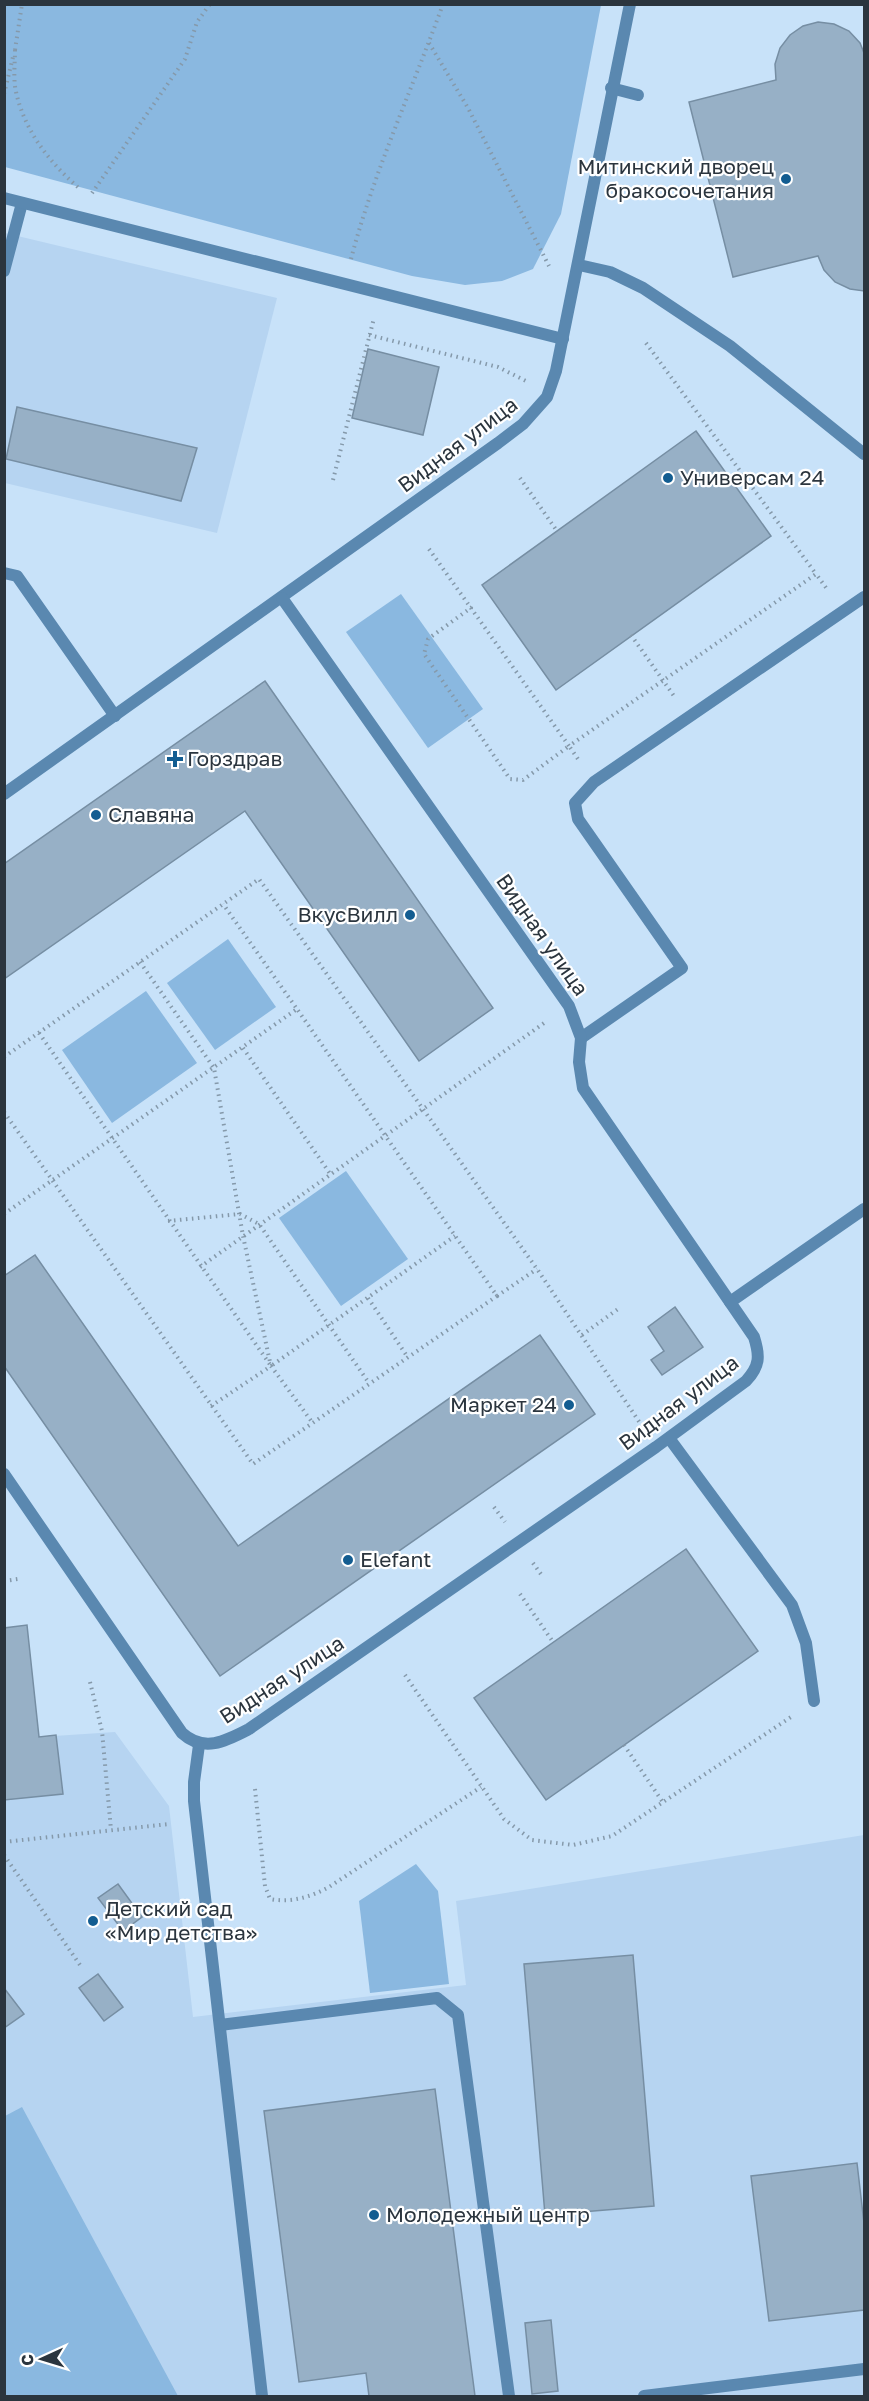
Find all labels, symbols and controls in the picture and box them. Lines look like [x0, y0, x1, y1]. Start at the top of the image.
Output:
place label: Митинский дворец бракосочетания [578, 153, 774, 203]
marker: Митинский дворец бракосочетания [779, 172, 793, 186]
street label: Видная улица [392, 391, 522, 498]
place label: Универсам 24 [680, 464, 824, 490]
marker: Универсам 24 [661, 471, 675, 485]
place label: Горздрав [187, 745, 282, 771]
marker: Горздрав [168, 752, 182, 766]
place label: Славяна [108, 801, 194, 827]
marker: Славяна [89, 808, 103, 822]
street label: Видная улица [491, 868, 594, 1000]
place label: ВкусВилл [297, 901, 398, 927]
marker: ВкусВилл [403, 908, 417, 922]
street label: Видная улица [613, 1349, 743, 1456]
place label: Маркет 24 [450, 1391, 557, 1417]
marker: Маркет 24 [562, 1398, 576, 1412]
place label: Elefant [360, 1546, 432, 1572]
marker: Elefant [341, 1553, 355, 1567]
street label: Видная улица [214, 1629, 349, 1729]
place label: Детский сад «Мир детства» [105, 1895, 257, 1945]
marker: Детский сад «Мир детства» [86, 1914, 100, 1928]
place label: Молодежный центр [386, 2201, 590, 2227]
marker: Молодежный центр [367, 2208, 381, 2222]
north arrow [12, 2329, 72, 2389]
text: С [17, 2354, 37, 2366]

